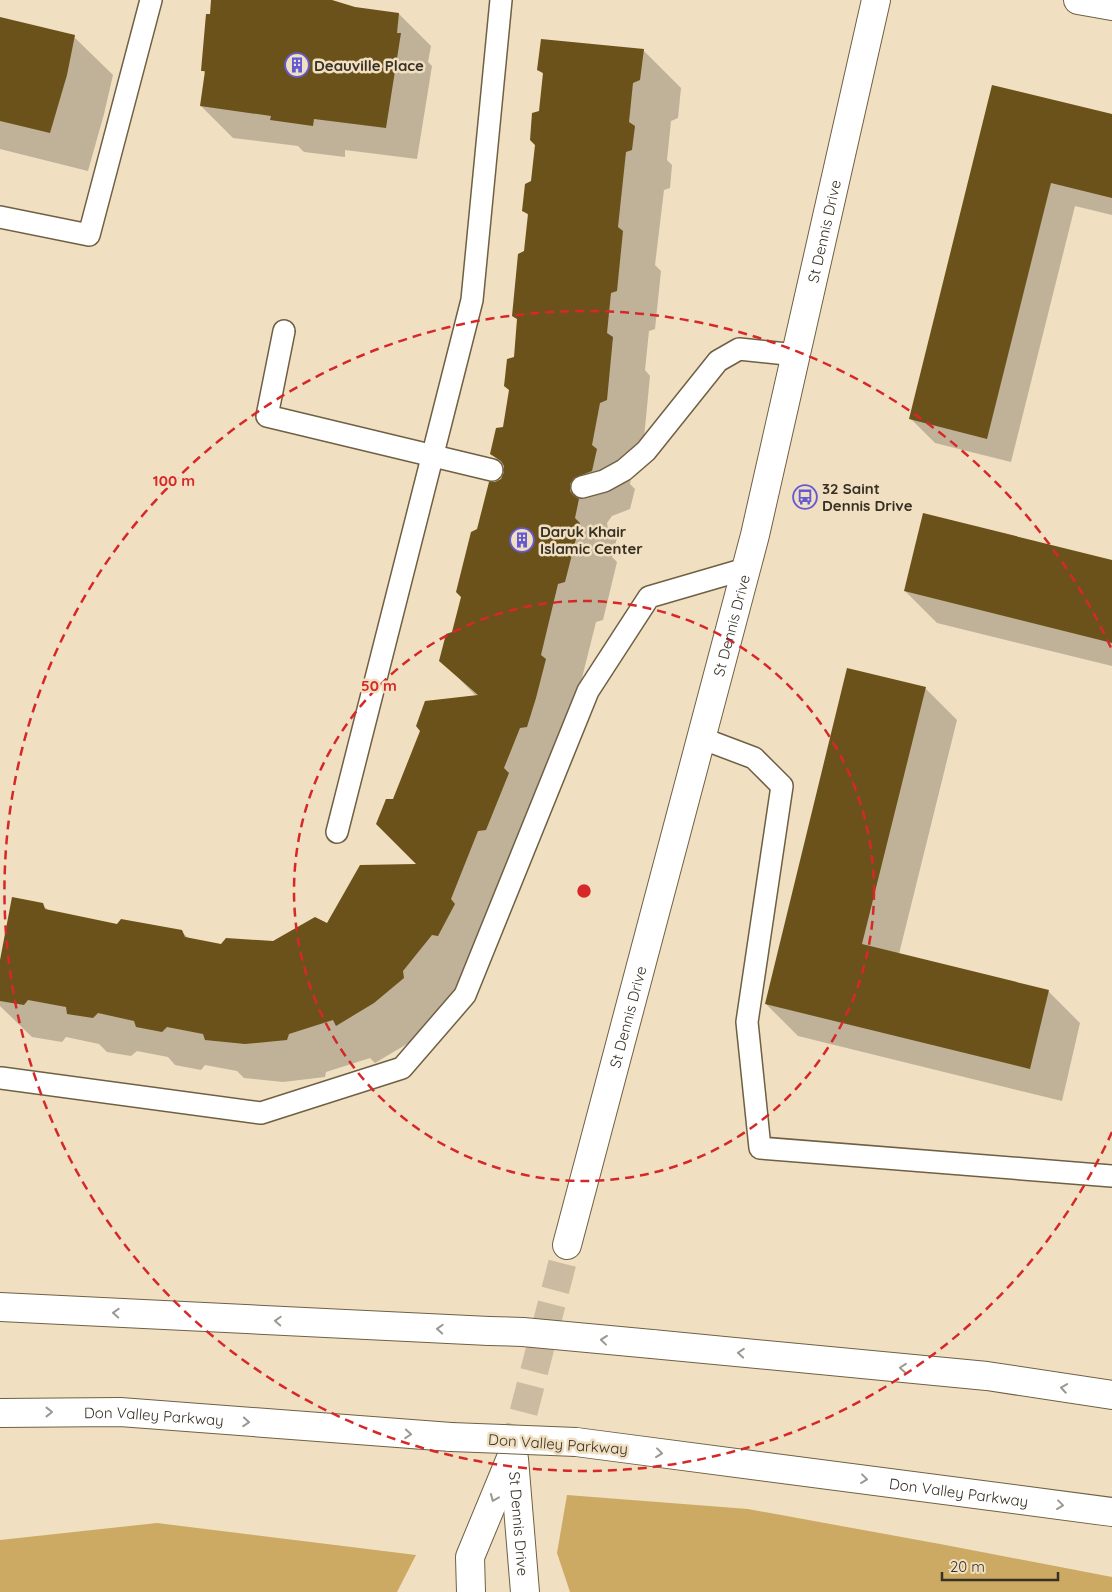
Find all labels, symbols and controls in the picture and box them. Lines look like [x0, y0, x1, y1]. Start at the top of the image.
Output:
building icon: Deauville Place [284, 52, 310, 78]
place label: Deauville Place [314, 56, 424, 75]
street label: St Dennis Drive [803, 178, 845, 284]
text: 100 m [153, 471, 195, 490]
place label: 32 Saint Dennis Drive [822, 479, 913, 515]
bus stop icon: 32 Saint Dennis Drive [792, 484, 818, 510]
place label: Daruk Khair Islamic Center [540, 522, 643, 558]
building icon: Daruk Khair Islamic Center [509, 527, 535, 553]
street label: St Dennis Drive [708, 572, 754, 678]
text: 50 m [361, 676, 397, 695]
centre of rings [575, 882, 593, 900]
street label: St Dennis Drive [605, 964, 650, 1070]
one-way arrow [111, 1307, 119, 1318]
one-way arrow [274, 1315, 282, 1326]
one-way arrow [436, 1323, 444, 1334]
one-way arrow [599, 1335, 607, 1346]
one-way arrow [737, 1348, 745, 1359]
one-way arrow [898, 1363, 906, 1374]
one-way arrow [1059, 1383, 1068, 1393]
street label: Don Valley Parkway [84, 1402, 225, 1429]
one-way arrow [45, 1407, 53, 1417]
one-way arrow [242, 1416, 250, 1427]
one-way arrow [404, 1428, 412, 1439]
street label: Don Valley Parkway [487, 1430, 629, 1458]
one-way arrow [655, 1447, 663, 1458]
street label: St Dennis Drive [506, 1471, 533, 1577]
one-way arrow [860, 1473, 868, 1484]
street label: Don Valley Parkway [888, 1473, 1029, 1510]
one-way arrow [490, 1493, 501, 1502]
one-way arrow [1055, 1499, 1064, 1509]
scale bar [942, 1550, 1058, 1582]
text: 20 m [950, 1557, 985, 1576]

